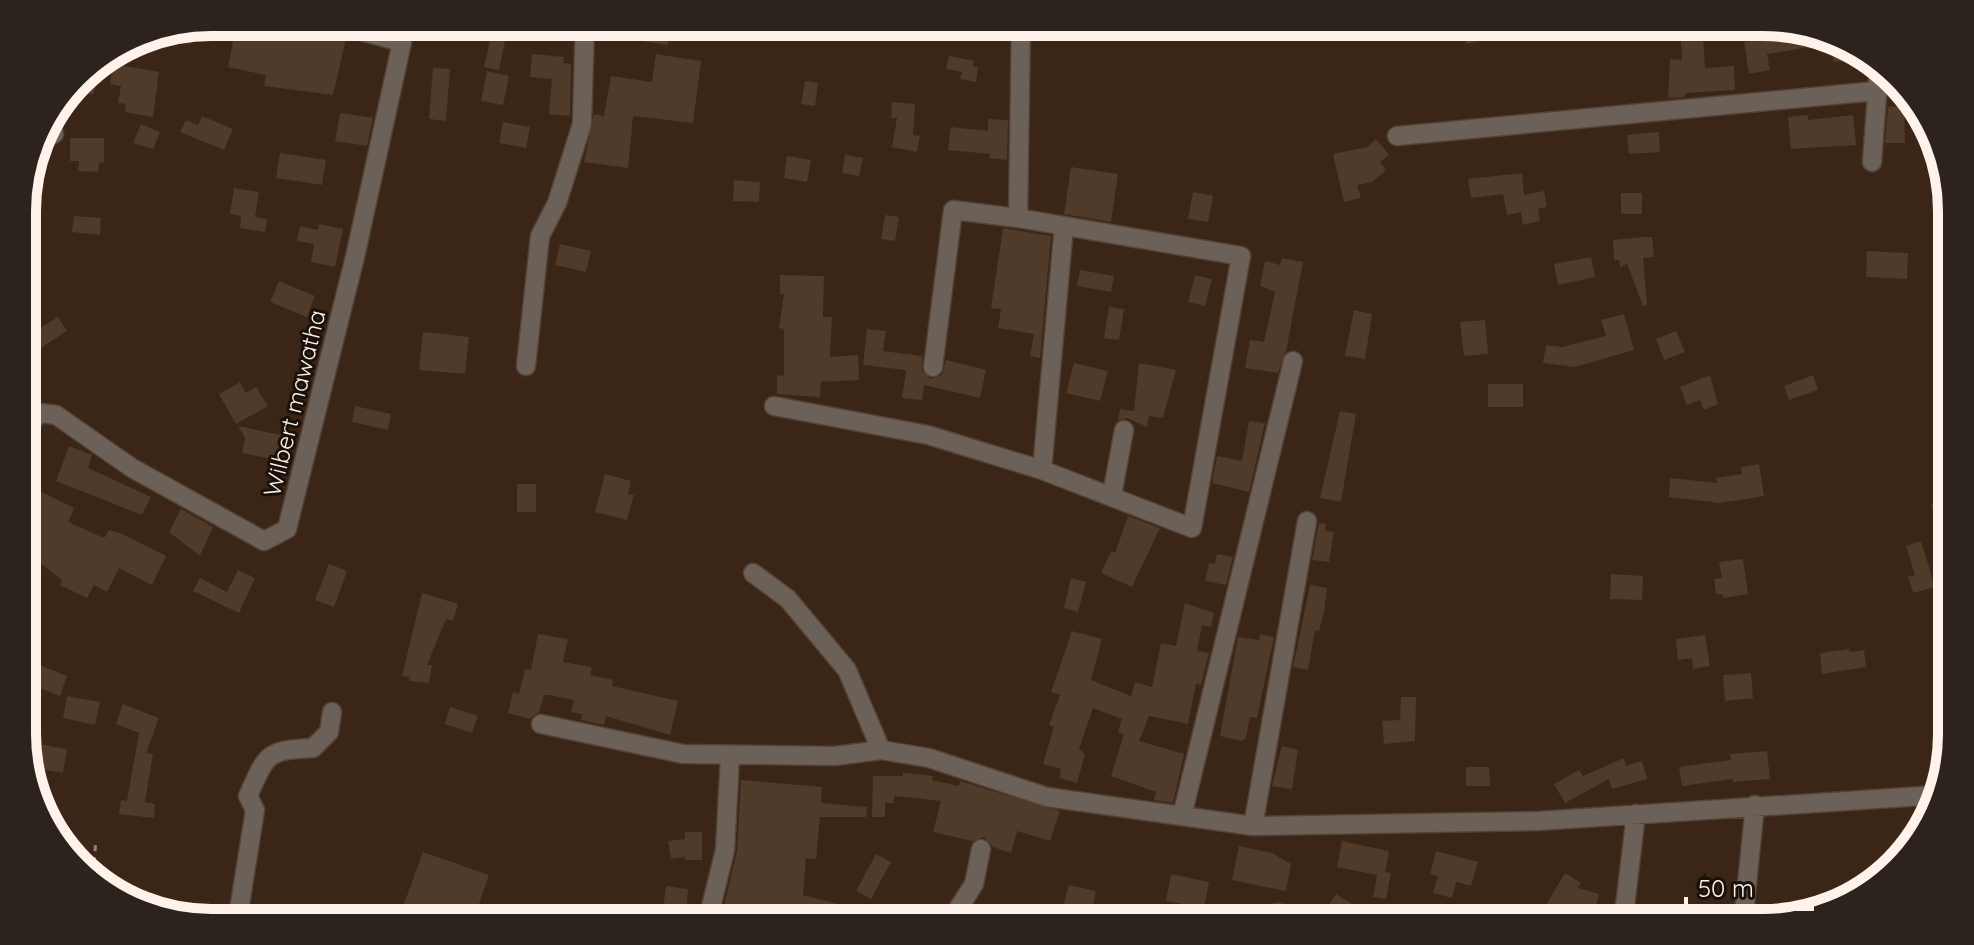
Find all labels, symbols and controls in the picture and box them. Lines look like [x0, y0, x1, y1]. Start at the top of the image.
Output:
street label: Wilbert mawatha [256, 307, 332, 499]
scale bar [1686, 861, 1812, 911]
text: 50 m [1698, 873, 1754, 903]

